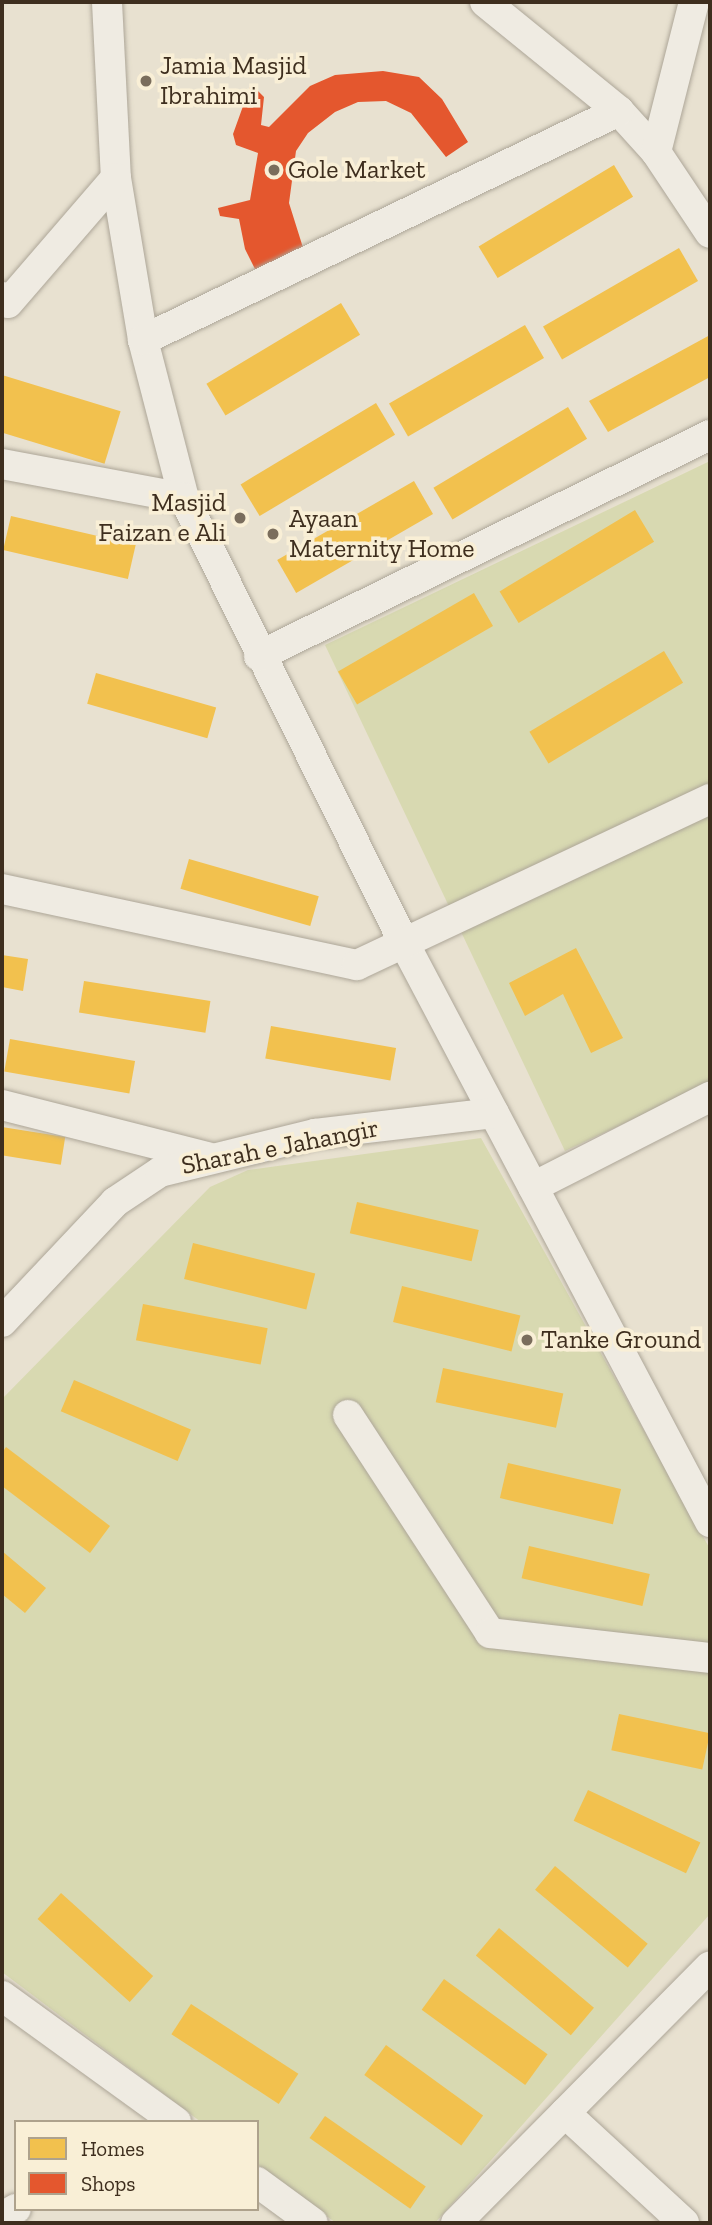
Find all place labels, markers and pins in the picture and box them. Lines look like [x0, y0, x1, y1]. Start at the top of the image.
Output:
place label: Jamia Masjid Ibrahimi [160, 50, 307, 112]
marker: Jamia Masjid Ibrahimi [138, 73, 154, 89]
place label: Gole Market [288, 154, 425, 186]
marker: Gole Market [266, 162, 282, 178]
place label: Masjid Faizan e Ali [97, 487, 226, 548]
place label: Ayaan Maternity Home [289, 503, 475, 564]
marker: Masjid Faizan e Ali [232, 510, 248, 526]
marker: Ayaan Maternity Home [263, 524, 283, 544]
place label: Tanke Ground [541, 1324, 701, 1356]
marker: Tanke Ground [519, 1332, 535, 1348]

